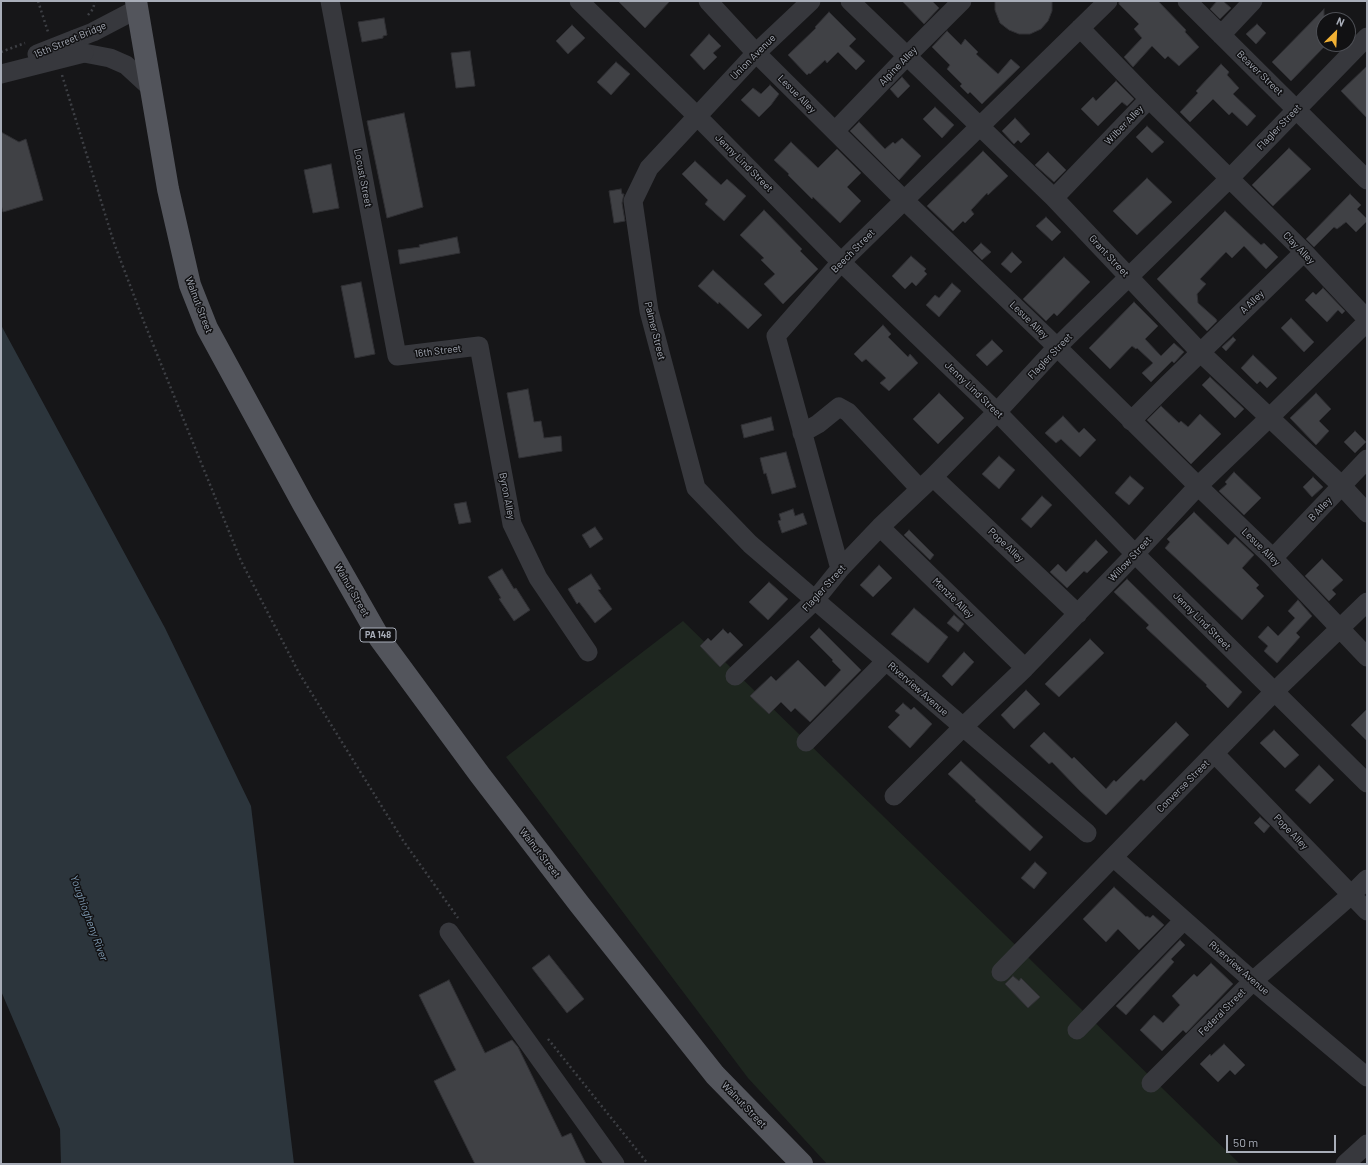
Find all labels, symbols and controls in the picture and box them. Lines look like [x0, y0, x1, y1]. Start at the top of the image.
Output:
north arrow [1316, 12, 1356, 52]
text: N [1335, 14, 1347, 29]
street label: 15th Street Bridge [32, 19, 108, 61]
street label: Union Avenue [728, 32, 778, 82]
street label: Alpine Alley [876, 44, 920, 88]
street label: Beaver Street [1234, 48, 1286, 98]
street label: Lesue Alley [775, 72, 819, 116]
street label: Flagler Street [1254, 102, 1304, 152]
street label: Wilber Alley [1102, 103, 1146, 147]
street label: Jenny Lind Street [713, 132, 775, 194]
street label: Locust Street [351, 148, 375, 208]
street label: Beech Street [829, 227, 877, 275]
street label: Clay Alley [1281, 229, 1317, 267]
street label: Grant Street [1086, 232, 1132, 280]
street label: Walnut Street [183, 275, 215, 335]
street label: A Alley [1238, 288, 1266, 316]
street label: Lesue Alley [1007, 299, 1051, 341]
street label: Palmer Street [642, 301, 668, 361]
street label: Flagler Street [1025, 331, 1075, 381]
street label: 16th Street [414, 342, 462, 360]
street label: Jenny Lind Street [942, 359, 1006, 421]
street label: Byron Alley [497, 471, 517, 521]
street label: B Alley [1306, 494, 1334, 524]
street label: Pope Alley [986, 525, 1026, 565]
street label: Lesue Alley [1239, 526, 1283, 568]
street label: Willow Street [1106, 534, 1154, 584]
street label: Walnut Street [332, 561, 372, 619]
street label: Flagler Street [800, 562, 848, 614]
street label: Menzie Alley [930, 575, 976, 621]
street label: Jenny Lind Street [1171, 590, 1233, 652]
road number: PA 148 [360, 628, 396, 642]
street label: Riverview Avenue [885, 660, 951, 718]
street label: Converse Street [1154, 757, 1212, 815]
street label: Pope Alley [1271, 812, 1311, 852]
street label: Walnut Street [517, 826, 563, 880]
water label: Youghiogheny River [67, 873, 111, 963]
street label: Riverview Avenue [1206, 939, 1272, 997]
street label: Federal Street [1196, 986, 1248, 1038]
street label: Walnut Street [719, 1079, 769, 1131]
scale bar [1228, 1127, 1338, 1153]
text: 50 m [1233, 1135, 1258, 1149]

